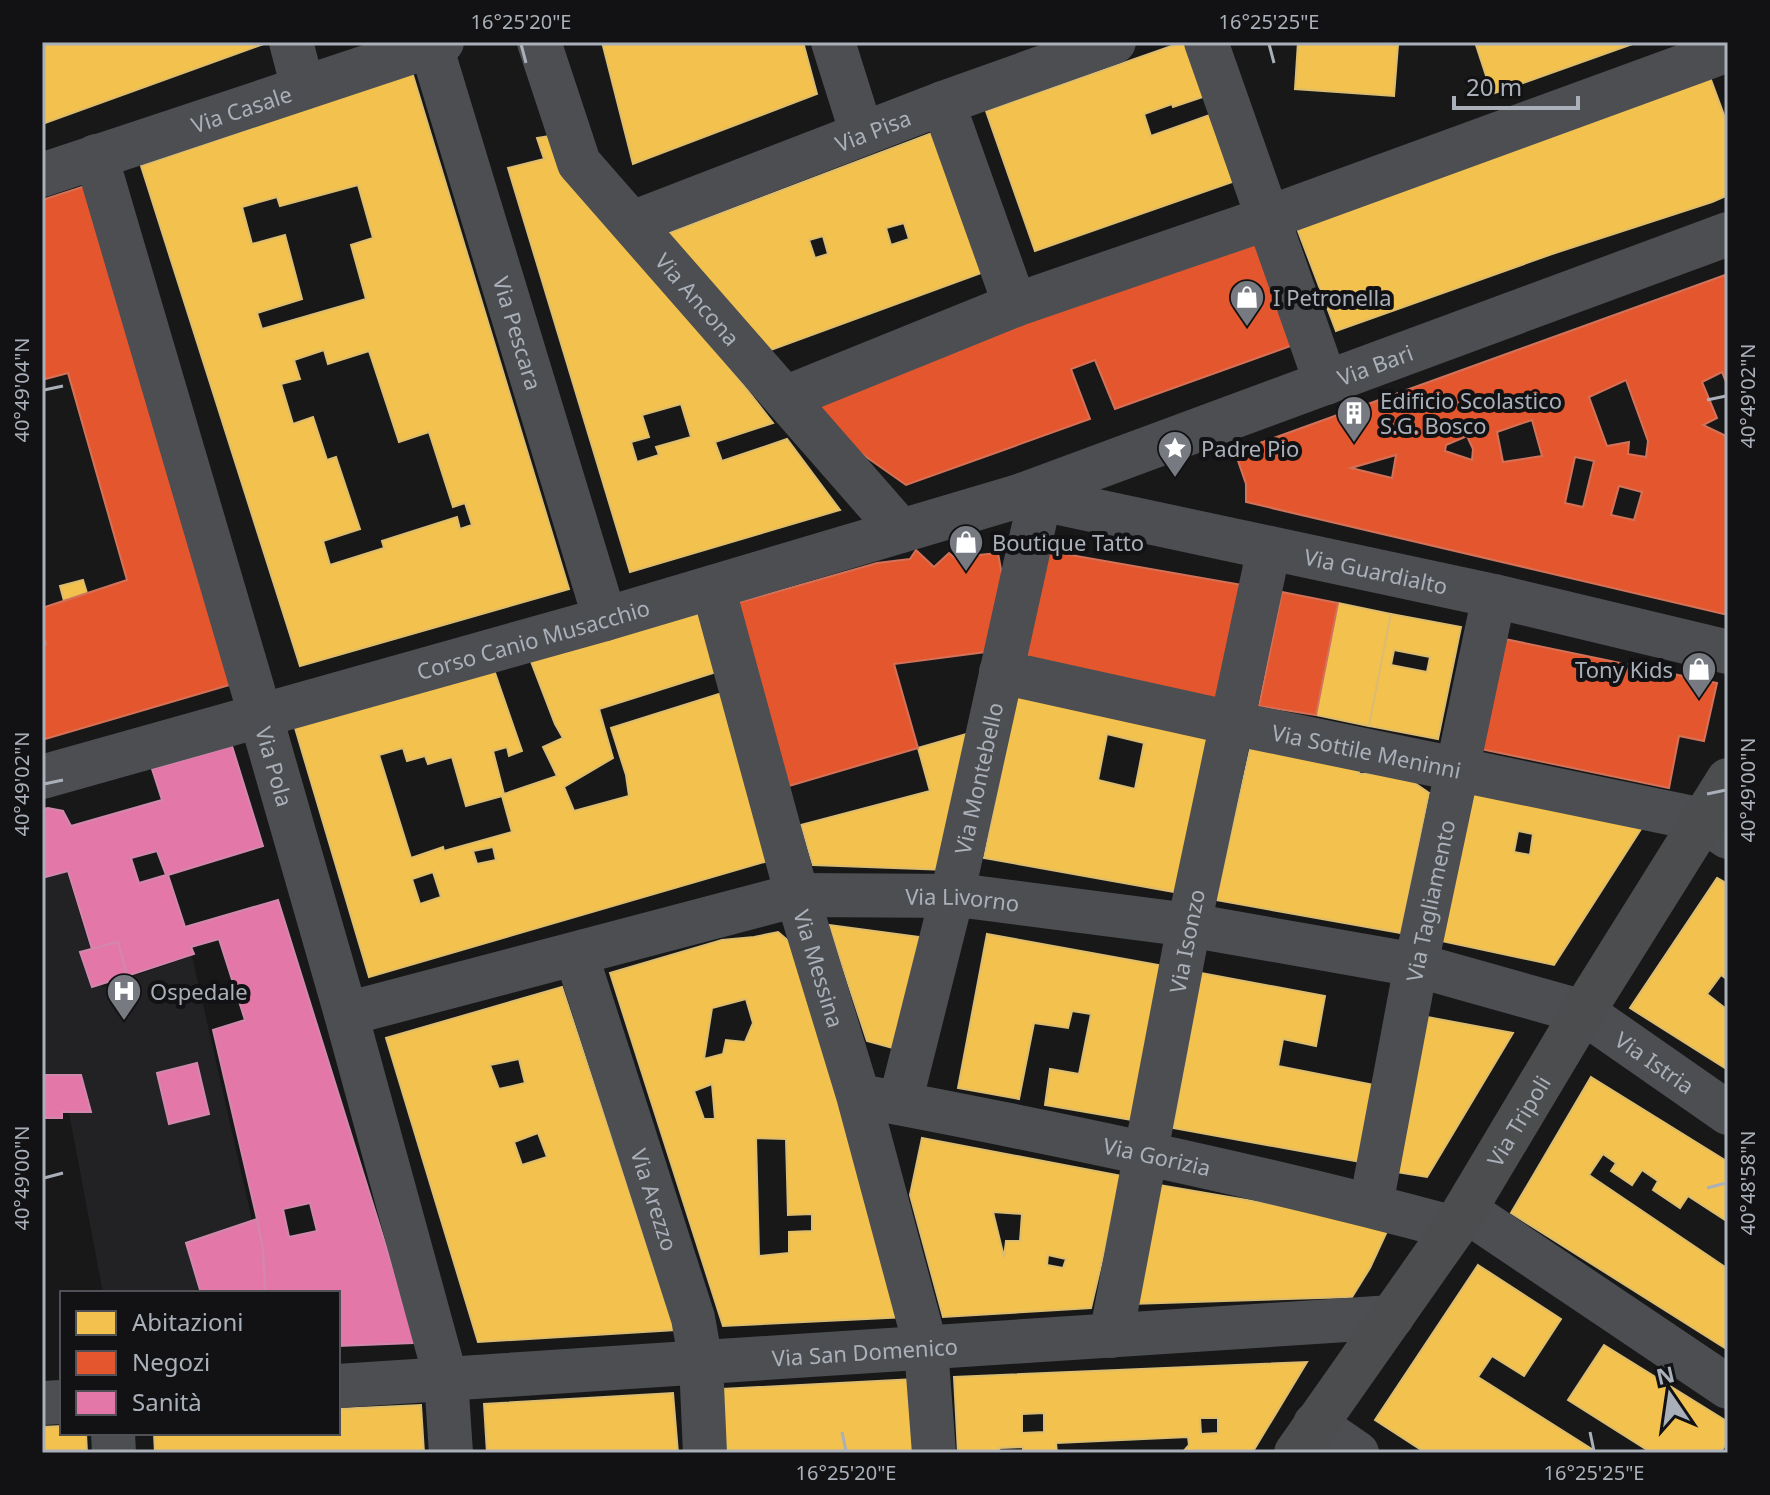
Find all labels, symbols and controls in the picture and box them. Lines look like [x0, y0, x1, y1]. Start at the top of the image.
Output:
text: 16°25'20"E [471, 8, 571, 35]
text: 16°25'25"E [1219, 8, 1319, 35]
scale bar [1454, 60, 1578, 110]
text: 20 m [1466, 70, 1522, 103]
street label: Via Casale [187, 78, 295, 139]
street label: Via Pisa [831, 102, 915, 158]
street label: Via Ancona [649, 246, 747, 352]
street label: Via Pescara [487, 273, 550, 393]
shop icon: I Petronella [1228, 278, 1266, 328]
place label: I Petronella [1273, 282, 1392, 312]
text: 40°49'04"N [8, 337, 35, 443]
street label: Via Bari [1333, 337, 1417, 392]
text: 40°49'02"N [1734, 343, 1761, 449]
place label: Edificio Scolastico S.G. Bosco [1380, 385, 1562, 440]
building icon: Edificio Scolastico S.G. Bosco [1335, 394, 1373, 444]
place icon: Padre Pio [1156, 429, 1194, 479]
place label: Padre Pio [1201, 433, 1299, 463]
shop icon: Boutique Tatto [947, 523, 985, 573]
place label: Boutique Tatto [992, 527, 1144, 557]
street label: Via Guardialto [1301, 541, 1451, 601]
street label: Corso Canio Musacchio [413, 592, 653, 686]
shop icon: Tony Kids [1680, 650, 1718, 700]
place label: Tony Kids [1575, 654, 1673, 684]
street label: Via Montebello [947, 699, 1009, 857]
street label: Via Sottile Meninni [1269, 717, 1464, 785]
street label: Via Pola [249, 723, 301, 810]
text: 40°49'02"N [8, 731, 35, 837]
text: 40°49'00"N [1734, 737, 1761, 843]
street label: Via Tagliamento [1398, 817, 1461, 984]
street label: Via Livorno [905, 881, 1021, 918]
street label: Via Isonzo [1161, 886, 1211, 996]
street label: Via Messina [787, 906, 852, 1031]
hospital icon: Ospedale [105, 972, 143, 1022]
place label: Ospedale [150, 976, 248, 1006]
street label: Via Istria [1609, 1024, 1700, 1100]
street label: Via Tripoli [1479, 1070, 1557, 1172]
text: 40°49'00"N [8, 1125, 35, 1231]
street label: Via Gorizia [1101, 1130, 1214, 1182]
text: 40°48'58"N [1734, 1130, 1761, 1236]
street label: Via Arezzo [624, 1145, 685, 1255]
legend [60, 1291, 340, 1435]
text: Abitazioni [132, 1305, 243, 1338]
street label: Via San Domenico [771, 1330, 959, 1373]
text: Negozi [132, 1345, 210, 1378]
north arrow [1630, 1355, 1710, 1435]
text: N [1653, 1358, 1677, 1391]
text: Sanità [132, 1385, 202, 1418]
text: 16°25'20"E [796, 1459, 896, 1486]
text: 16°25'25"E [1544, 1459, 1644, 1486]

